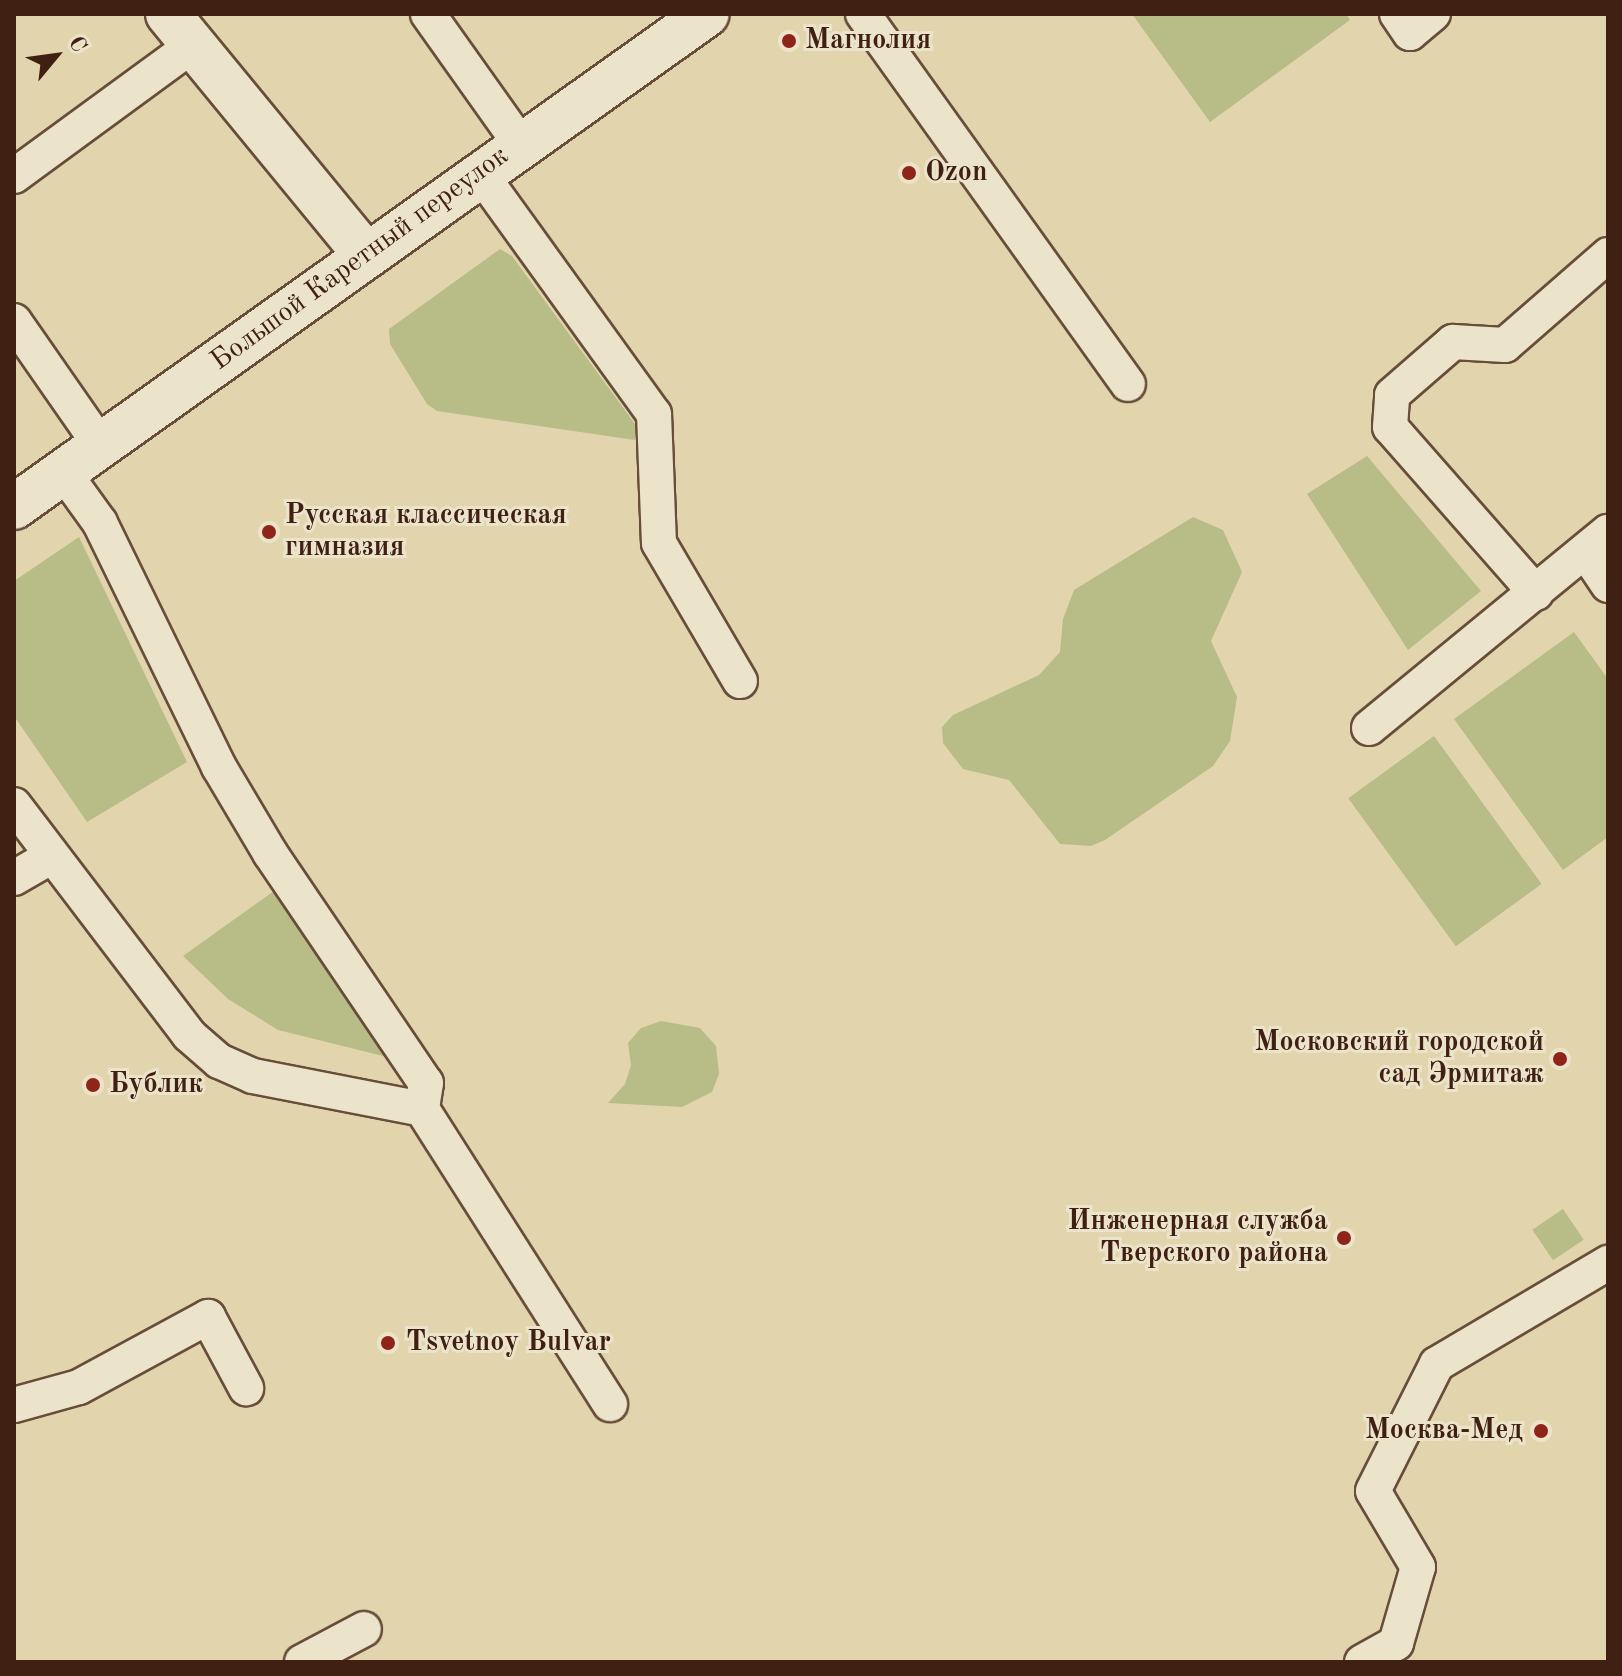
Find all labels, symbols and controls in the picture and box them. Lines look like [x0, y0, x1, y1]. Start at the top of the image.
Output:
north arrow [16, 16, 96, 96]
place label: Магнолия [805, 24, 931, 58]
marker: Магнолия [780, 32, 798, 50]
text: С [64, 33, 90, 56]
street label: Большой Каретный переулок [204, 140, 516, 378]
place label: Ozon [925, 156, 987, 190]
marker: Ozon [900, 164, 918, 182]
place label: Русская классическая гимназия [285, 499, 567, 565]
marker: Русская классическая гимназия [260, 523, 278, 541]
place label: Московский городской сад Эрмитаж [1255, 1026, 1544, 1092]
marker: Московский городской сад Эрмитаж [1551, 1050, 1569, 1068]
place label: Бублик [109, 1068, 203, 1102]
marker: Бублик [84, 1076, 102, 1094]
place label: Инженерная служба Тверского района [1068, 1205, 1328, 1271]
marker: Инженерная служба Тверского района [1335, 1229, 1353, 1247]
place label: Tsvetnoy Bulvar [406, 1326, 611, 1360]
marker: Tsvetnoy Bulvar [377, 1332, 399, 1354]
place label: Москва-Мед [1365, 1414, 1523, 1448]
marker: Москва-Мед [1530, 1420, 1552, 1442]

